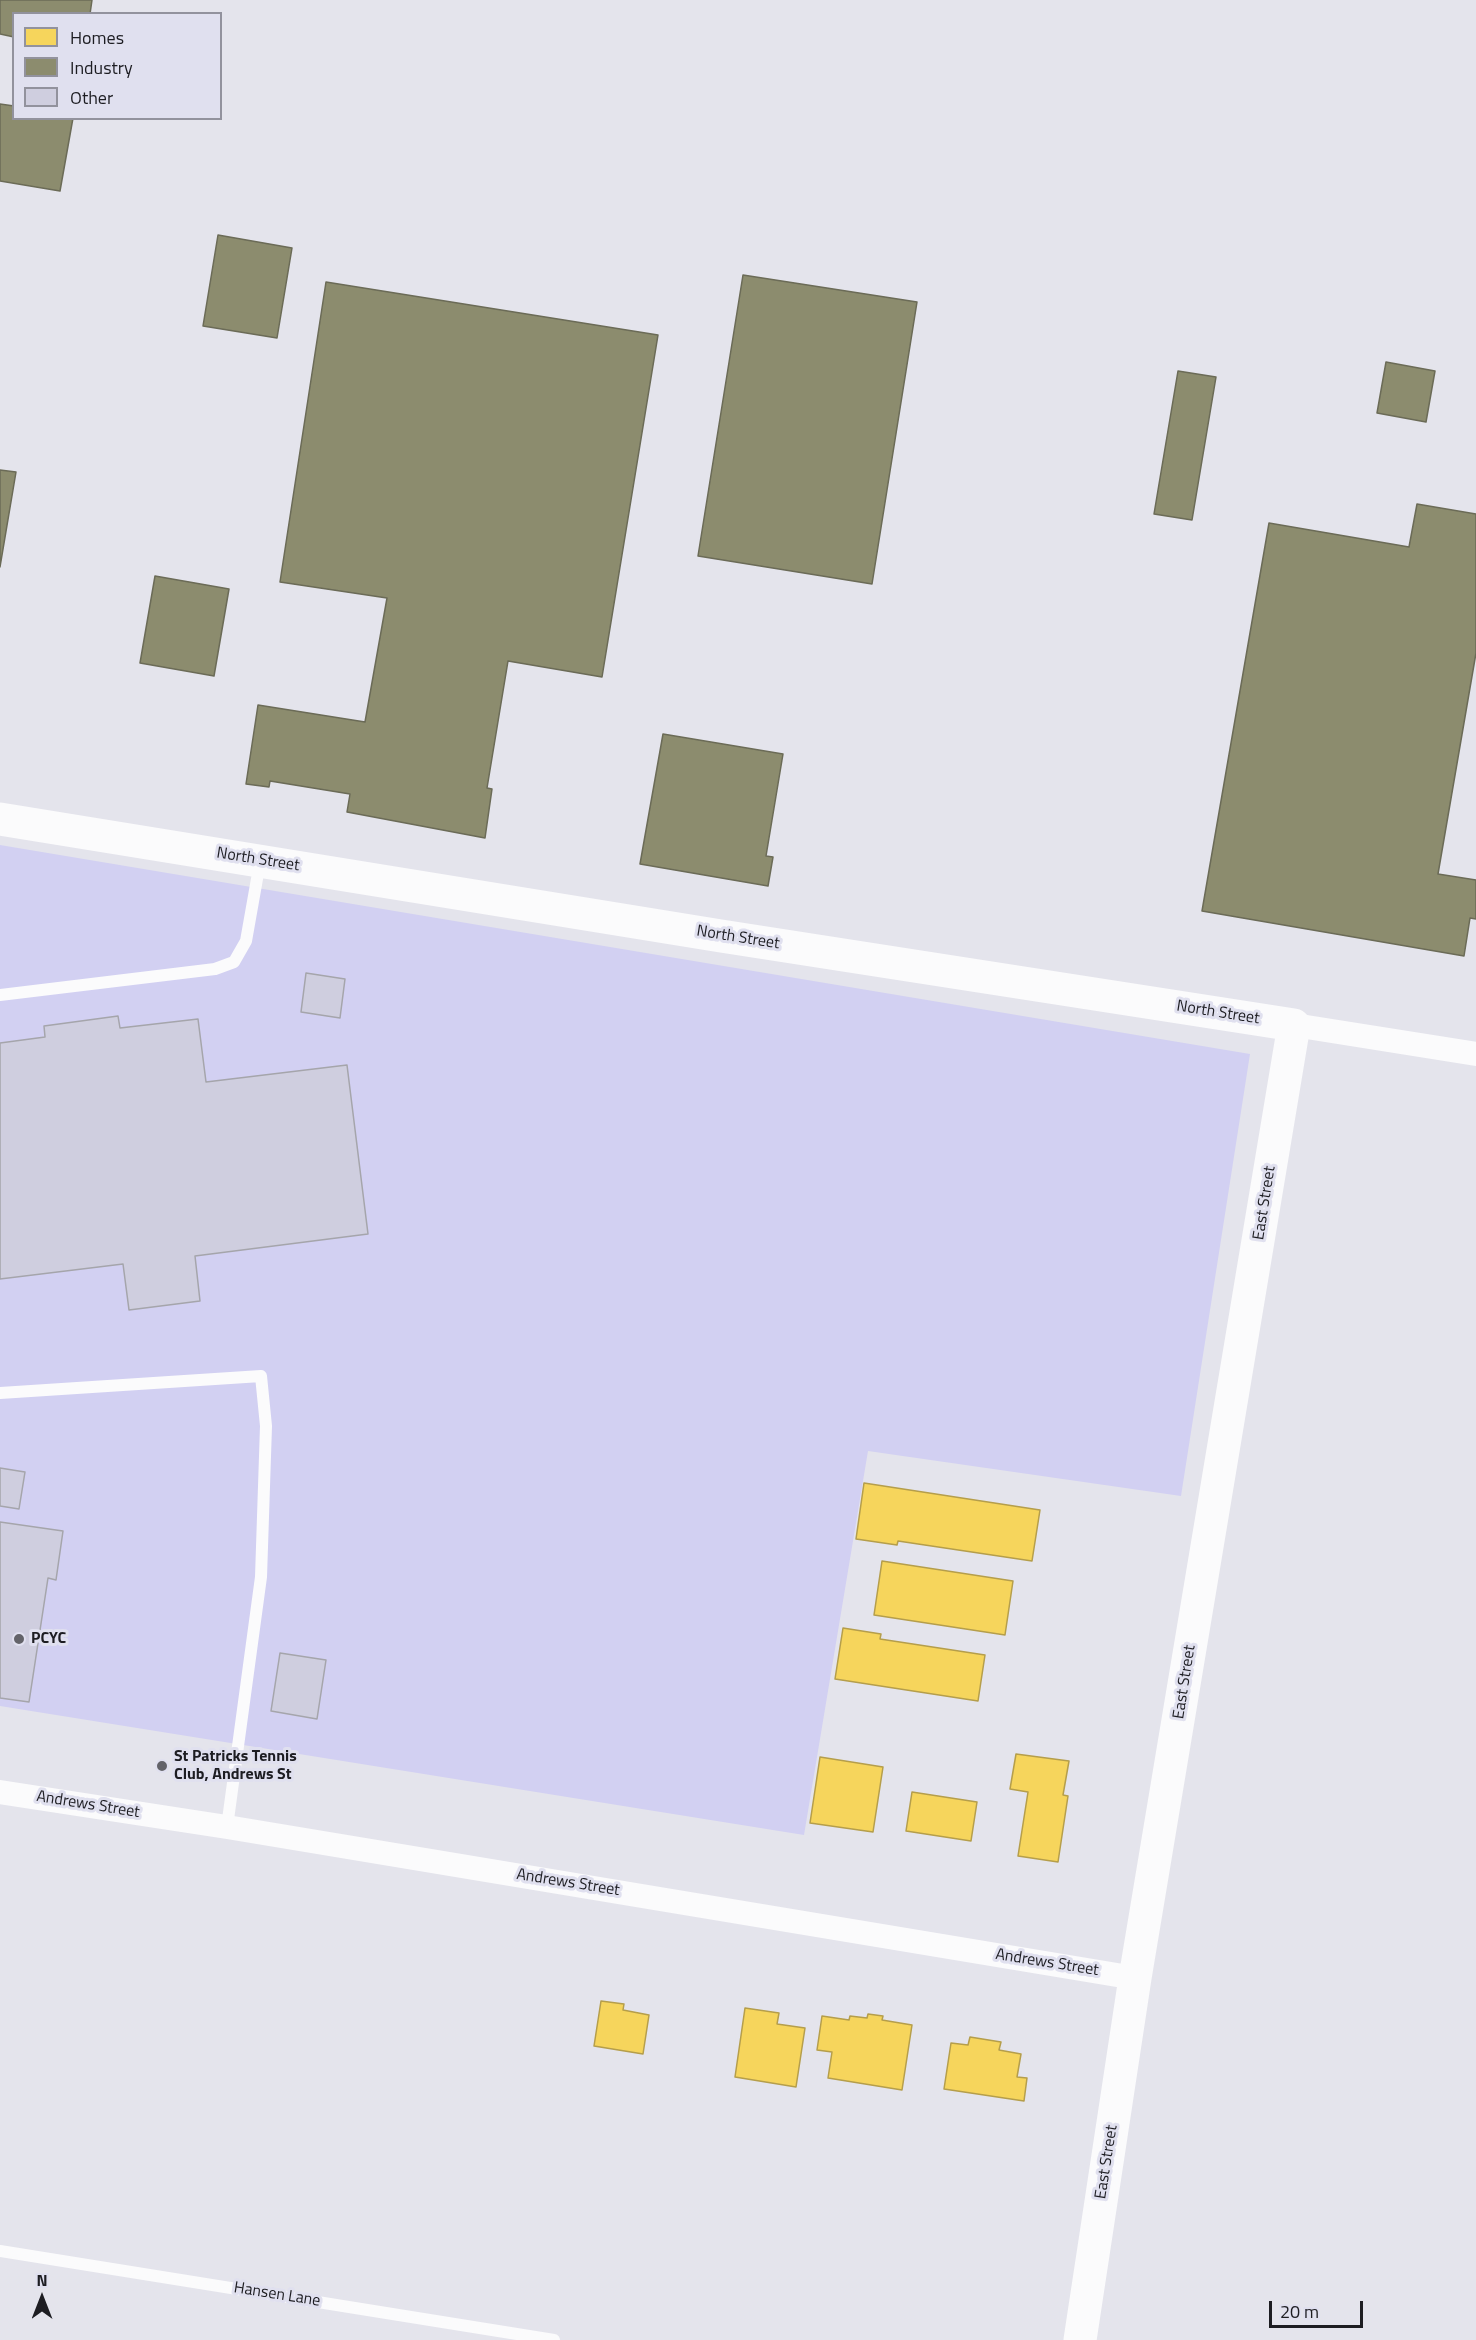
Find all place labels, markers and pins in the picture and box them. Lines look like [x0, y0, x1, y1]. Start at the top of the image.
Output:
place label: PCYC [31, 1629, 66, 1649]
marker: PCYC [12, 1632, 26, 1646]
place label: St Patricks Tennis Club, Andrews St [174, 1747, 297, 1785]
marker: St Patricks Tennis Club, Andrews St [155, 1759, 169, 1773]

